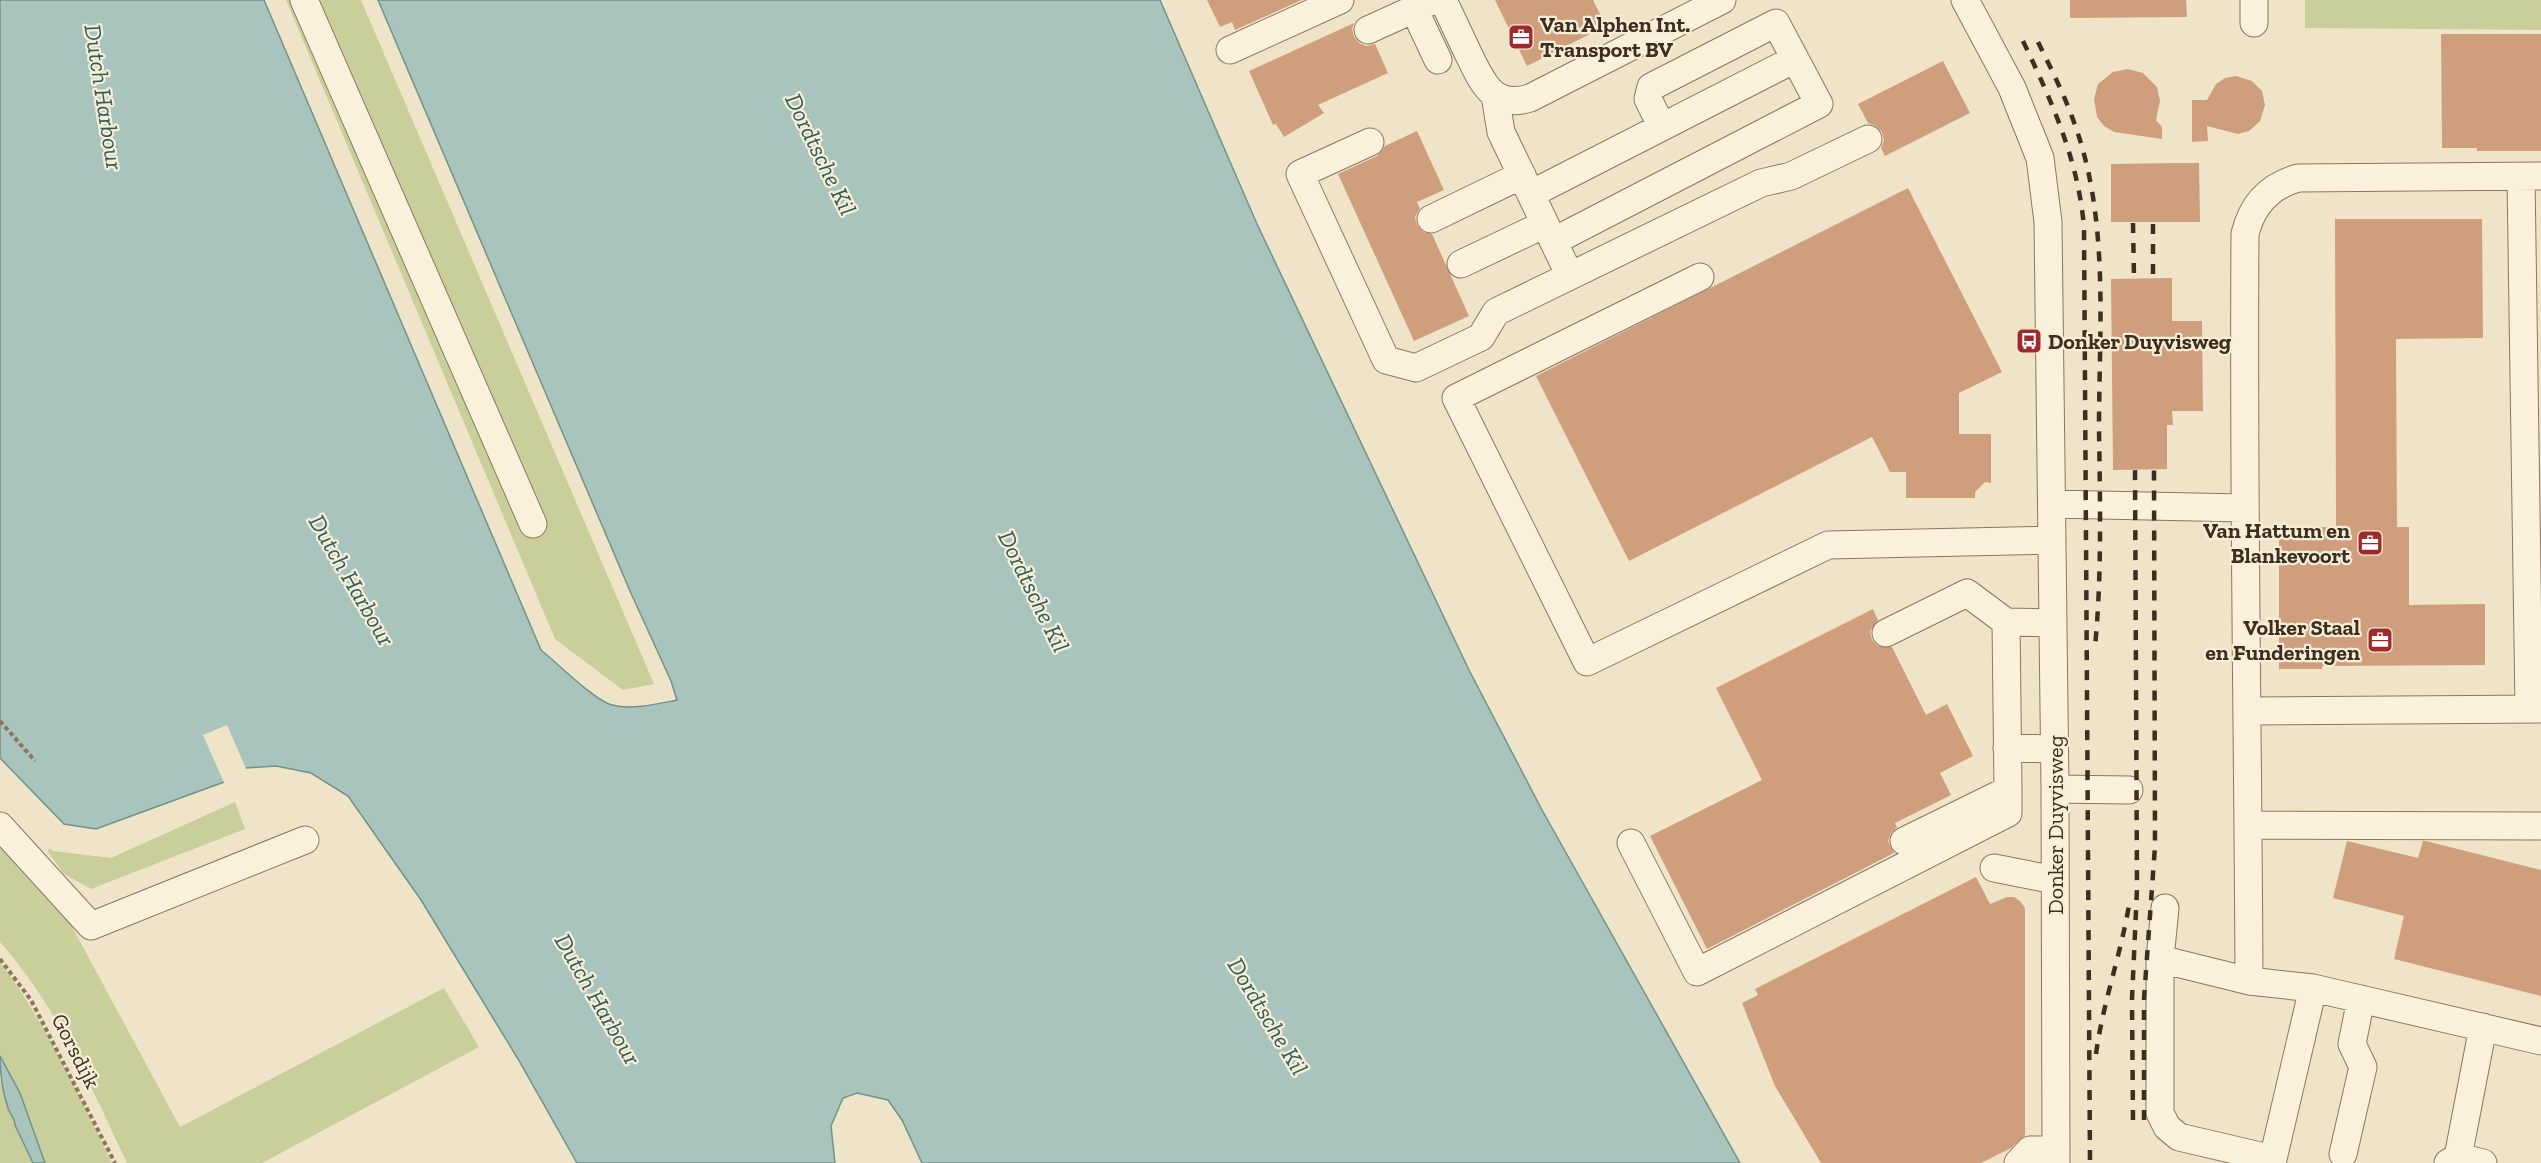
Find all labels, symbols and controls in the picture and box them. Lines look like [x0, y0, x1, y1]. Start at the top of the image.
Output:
place label: Van Alphen Int. Transport BV [1540, 11, 1690, 63]
water label: Dutch Harbour [78, 22, 130, 172]
office icon: Van Alphen Int. Transport BV [1506, 22, 1536, 52]
water label: Dordtsche Kil [779, 88, 863, 220]
bus stop icon: Donker Duyvisweg [2014, 326, 2044, 356]
place label: Donker Duyvisweg [2048, 328, 2232, 355]
water label: Dutch Harbour [303, 509, 402, 651]
place label: Van Hattum en Blankevoort [2203, 517, 2350, 569]
water label: Dordtsche Kil [992, 525, 1076, 657]
office icon: Van Hattum en Blankevoort [2355, 528, 2385, 558]
place label: Volker Staal en Funderingen [2205, 614, 2360, 666]
office icon: Volker Staal en Funderingen [2365, 625, 2395, 655]
street label: Donker Duyvisweg [2042, 735, 2069, 915]
water label: Dutch Harbour [549, 928, 648, 1070]
water label: Dordtsche Kil [1222, 952, 1314, 1080]
street label: Gorsdijk [46, 1009, 107, 1094]

